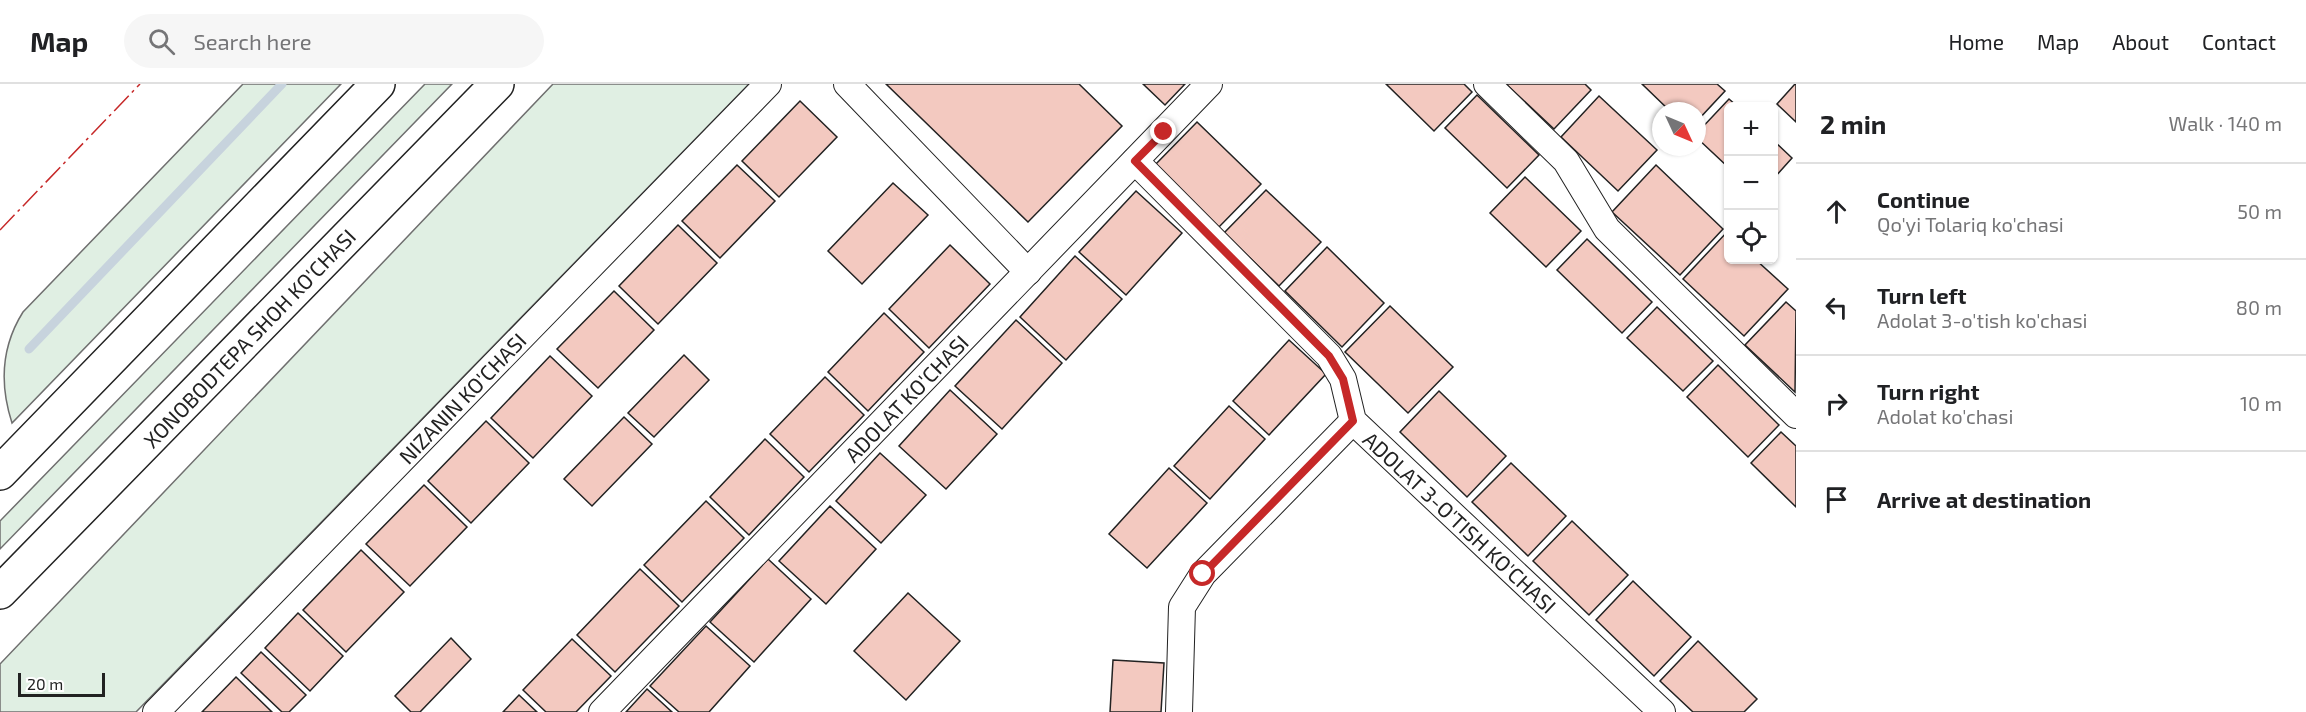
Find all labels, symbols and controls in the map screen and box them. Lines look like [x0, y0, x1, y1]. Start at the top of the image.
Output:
search box [124, 14, 544, 68]
text: Map [30, 24, 88, 58]
icon: search [145, 25, 178, 58]
text: Search here [193, 28, 312, 54]
text: Home [1948, 29, 2004, 54]
text: Map [2037, 29, 2079, 54]
text: About [2112, 29, 2169, 54]
text: Contact [2202, 29, 2276, 54]
north arrow [1652, 102, 1706, 156]
map controls [1724, 102, 1778, 264]
button: + [1724, 102, 1778, 156]
text: 2 min [1820, 108, 1886, 139]
text: Walk · 140 m [2168, 111, 2282, 135]
route end [1150, 118, 1176, 144]
button: − [1724, 156, 1778, 210]
text: Continue [1877, 186, 1970, 212]
icon: ahead [1820, 195, 1853, 228]
text: 50 m [2237, 199, 2282, 223]
button: locate [1724, 210, 1778, 264]
text: Qo'yi Tolariq ko'chasi [1877, 212, 2064, 236]
street label: XONOBODTEPA SHOH KO'CHASI [138, 224, 360, 452]
text: Turn left [1877, 282, 1966, 308]
icon: left [1820, 291, 1853, 324]
text: 80 m [2236, 295, 2282, 319]
text: Adolat 3-o'tish ko'chasi [1877, 308, 2088, 332]
street label: NIZANIN KO'CHASI [393, 328, 531, 468]
street label: ADOLAT KO'CHASI [839, 329, 973, 467]
text: Turn right [1877, 378, 1979, 404]
icon: right [1820, 387, 1853, 420]
text: 10 m [2240, 391, 2282, 415]
text: Adolat ko'chasi [1877, 404, 2013, 428]
street label: ADOLAT 3-O'TISH KO'CHASI [1358, 426, 1562, 618]
icon: arrive [1820, 483, 1853, 516]
text: Arrive at destination [1877, 486, 2091, 512]
route start [1189, 560, 1215, 586]
scale bar [18, 670, 105, 698]
text: 20 m [27, 674, 63, 693]

